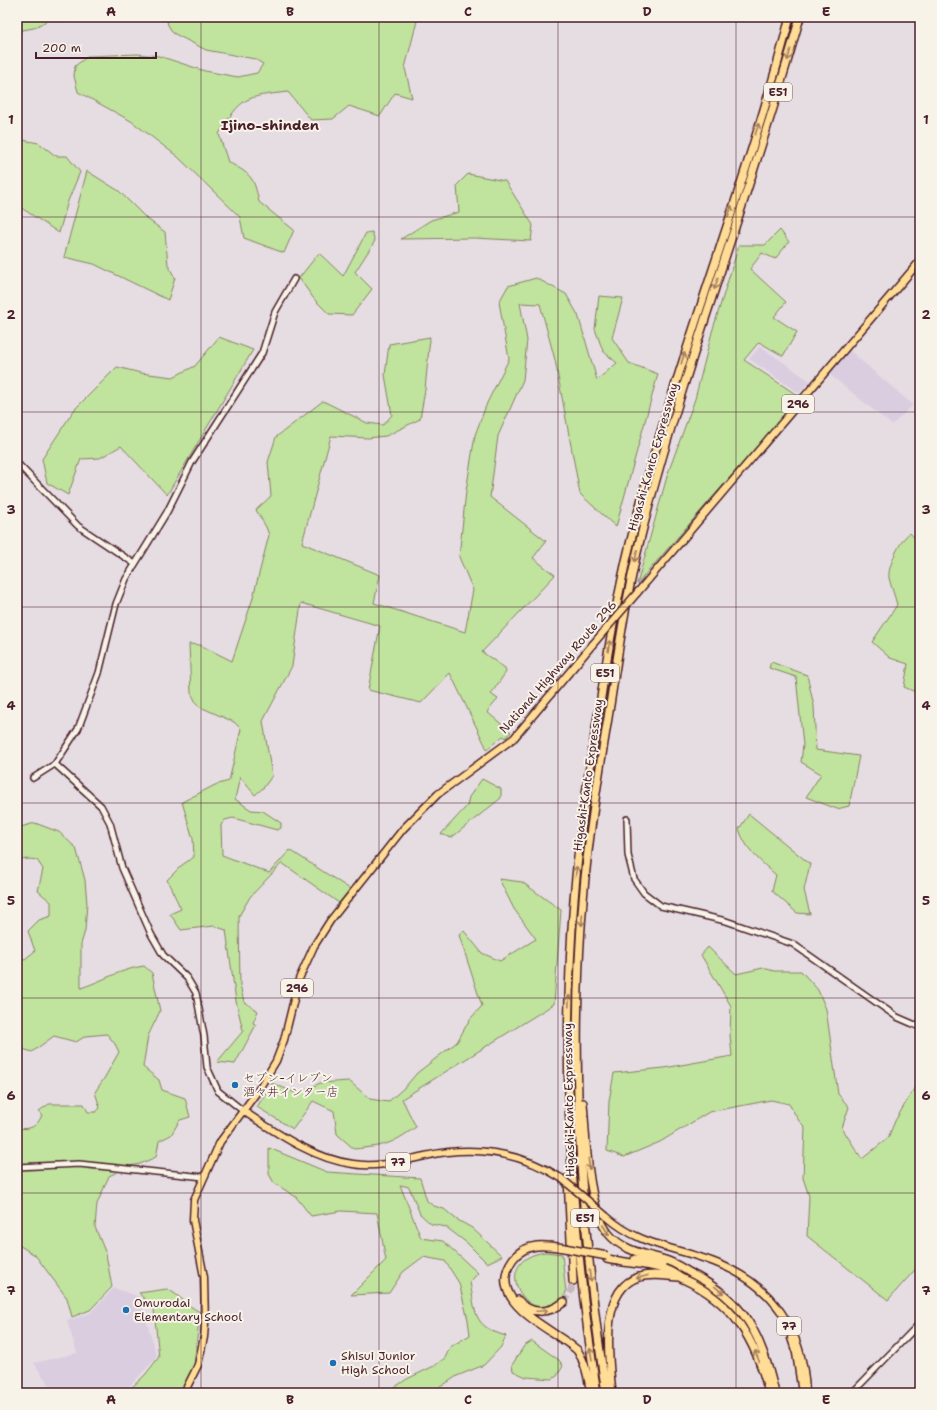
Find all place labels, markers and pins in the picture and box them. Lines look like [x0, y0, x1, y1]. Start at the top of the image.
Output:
place label: セブン-イレブン 酒々井インター店 [243, 1070, 339, 1100]
marker: セブン-イレブン 酒々井インター店 [230, 1080, 240, 1090]
place label: Omurodai Elementary School [134, 1295, 242, 1325]
marker: Omurodai Elementary School [121, 1305, 131, 1315]
place label: Shisui Junior High School [341, 1348, 416, 1378]
marker: Shisui Junior High School [328, 1358, 338, 1368]

